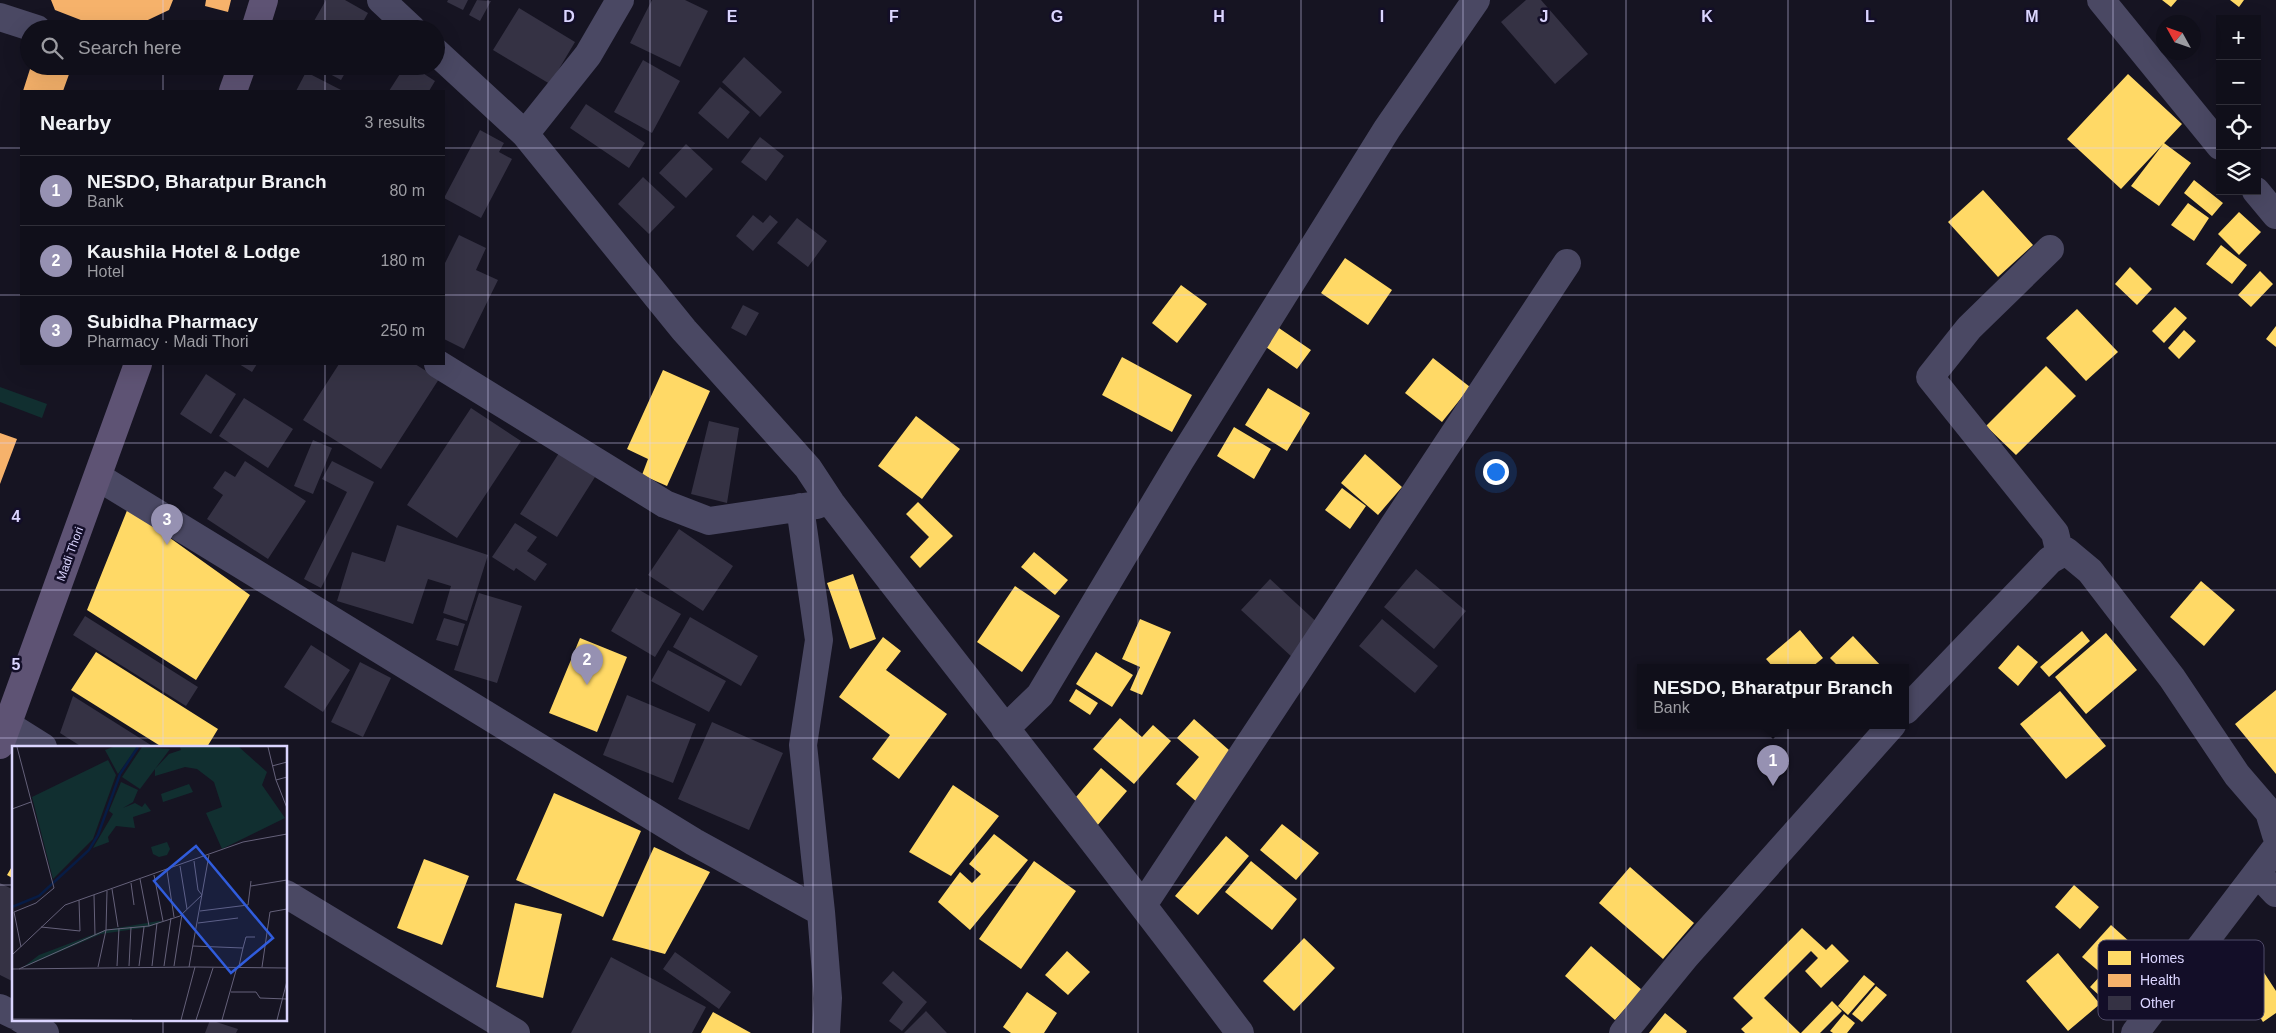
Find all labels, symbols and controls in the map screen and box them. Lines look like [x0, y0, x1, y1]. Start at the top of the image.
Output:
text: D [563, 8, 575, 25]
text: E [727, 8, 738, 25]
text: F [889, 8, 899, 25]
text: G [1051, 8, 1063, 25]
text: H [1213, 8, 1225, 25]
text: I [1380, 8, 1384, 25]
text: J [1540, 8, 1548, 25]
text: K [1701, 8, 1713, 25]
text: L [1865, 8, 1875, 25]
text: M [2025, 8, 2039, 25]
north arrow [2156, 15, 2201, 60]
map controls [2216, 15, 2261, 195]
button: + [2216, 15, 2261, 60]
search box [20, 20, 445, 75]
icon: search [38, 34, 66, 62]
text: Search here [78, 37, 182, 58]
button: − [2216, 60, 2261, 105]
button: locate [2216, 105, 2261, 150]
text: Nearby [40, 111, 111, 134]
text: 3 results [365, 114, 425, 131]
button: layers [2216, 150, 2261, 195]
text: NESDO, Bharatpur Branch [87, 171, 327, 192]
text: 1 [52, 182, 60, 199]
text: 80 m [389, 182, 425, 199]
text: Bank [87, 193, 123, 210]
text: Kaushila Hotel & Lodge [87, 241, 300, 262]
text: 2 [52, 252, 60, 269]
text: 180 m [381, 252, 425, 269]
text: Hotel [87, 263, 124, 280]
text: Subidha Pharmacy [87, 311, 258, 332]
text: 3 [52, 322, 60, 339]
text: 250 m [381, 322, 425, 339]
text: Pharmacy · Madi Thori [87, 333, 249, 350]
your location [1483, 459, 1509, 485]
pin: 3 [151, 504, 183, 545]
text: 4 [12, 508, 21, 525]
street label: Madi Thori [54, 525, 86, 583]
pin: 2 [571, 644, 603, 685]
text: 5 [12, 656, 21, 673]
popup [1637, 664, 1909, 729]
text: NESDO, Bharatpur Branch [1653, 677, 1893, 698]
text: Bank [1653, 699, 1690, 716]
pin: 1 [1757, 745, 1789, 786]
inset map [12, 746, 288, 1020]
legend [2098, 940, 2264, 1020]
text: Homes [2140, 950, 2184, 966]
text: Health [2140, 972, 2180, 988]
text: Other [2140, 995, 2175, 1011]

